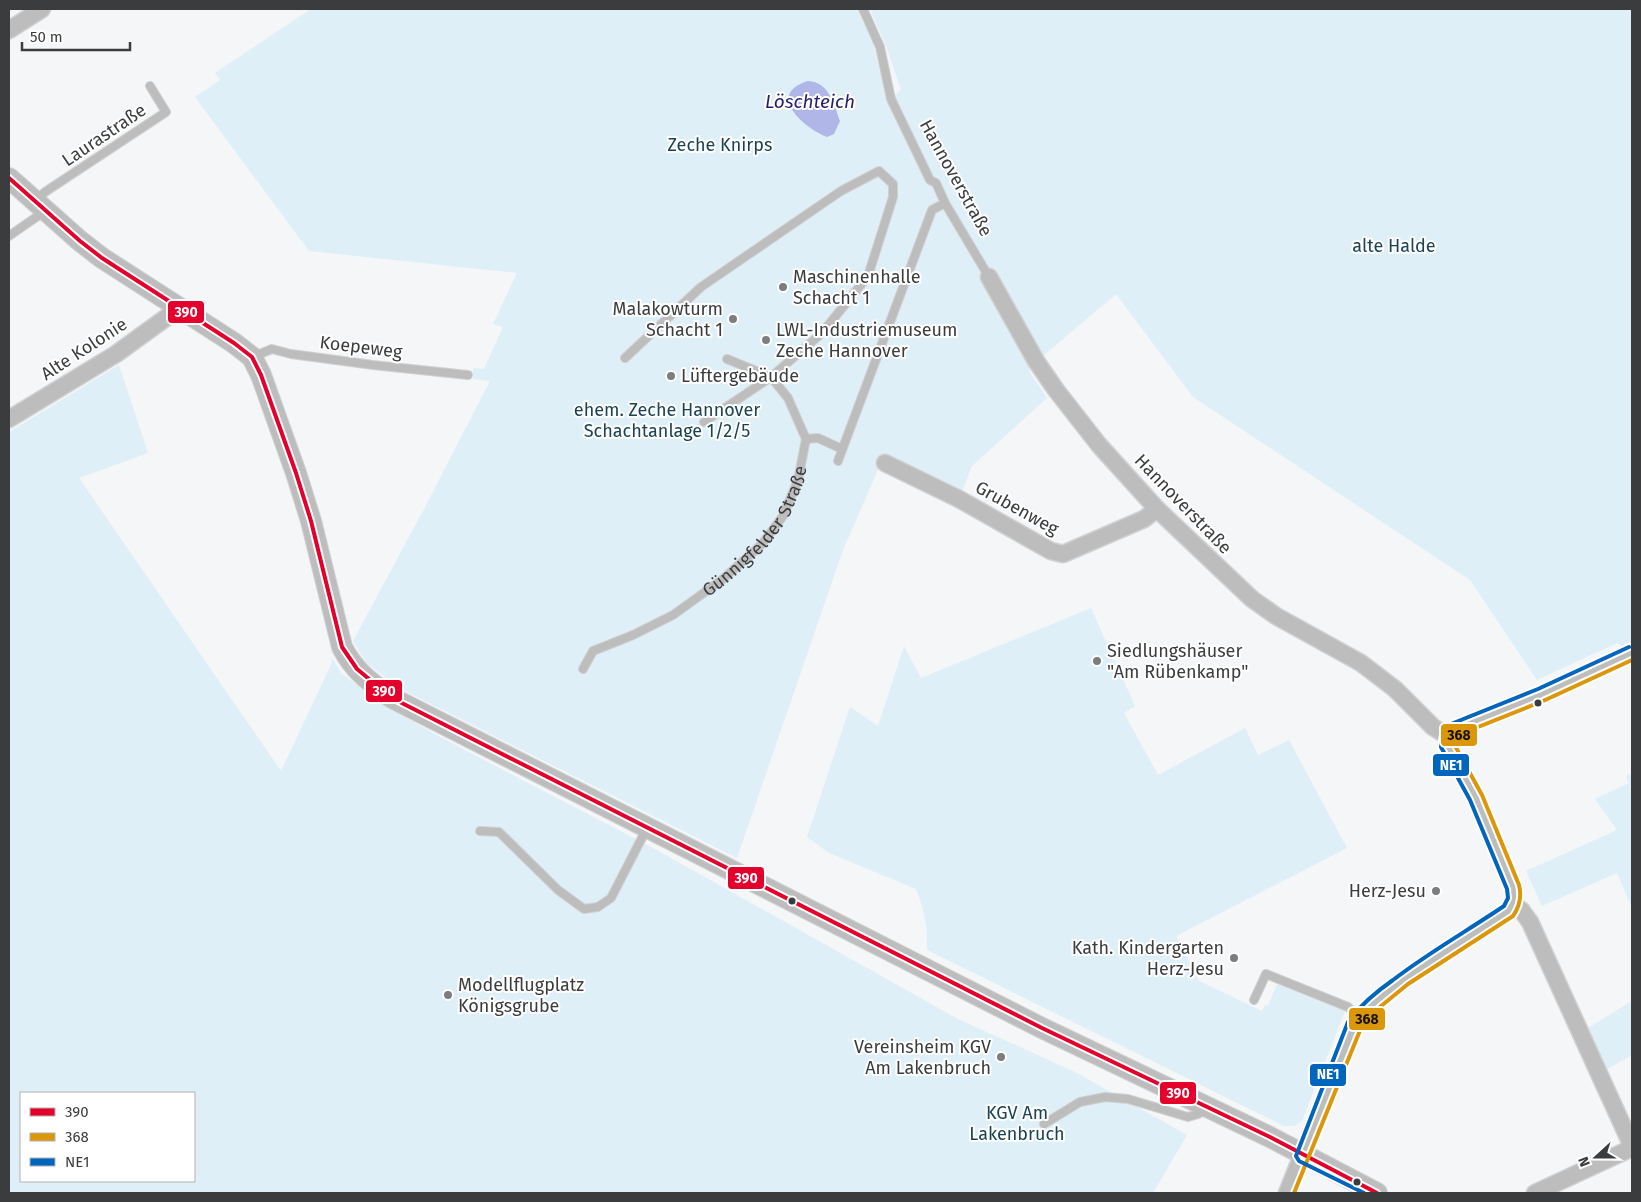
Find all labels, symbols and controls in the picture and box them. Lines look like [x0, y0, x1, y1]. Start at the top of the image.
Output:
scale bar [22, 20, 130, 52]
text: 50 m [30, 28, 63, 46]
water label: Löschteich [765, 90, 855, 113]
street label: Laurastraße [58, 99, 150, 171]
street label: Hannoverstraße [915, 116, 997, 240]
park label: Zeche Knirps [668, 134, 772, 156]
park label: alte Halde [1352, 235, 1436, 257]
place label: Maschinenhalle Schacht 1 [793, 266, 921, 309]
marker: Maschinenhalle Schacht 1 [777, 281, 789, 293]
place label: Malakowturm Schacht 1 [613, 298, 723, 341]
line badge: 390 [167, 300, 205, 324]
text: 390 [173, 304, 198, 321]
street label: Alte Kolonie [37, 313, 131, 385]
marker: Malakowturm Schacht 1 [727, 313, 739, 325]
place label: LWL-Industriemuseum Zeche Hannover [776, 319, 957, 362]
street label: Koepeweg [318, 331, 404, 363]
marker: LWL-Industriemuseum Zeche Hannover [760, 334, 772, 346]
place label: Lüftergebäude [681, 365, 799, 387]
marker: Lüftergebäude [665, 370, 677, 382]
park label: ehem. Zeche Hannover Schachtanlage 1/2/5 [574, 399, 760, 442]
street label: Hannoverstraße [1130, 449, 1236, 559]
street label: Günnigfelder Straße [698, 464, 812, 601]
street label: Grubenweg [971, 476, 1063, 540]
place label: Siedlungshäuser "Am Rübenkamp" [1107, 640, 1248, 683]
marker: Siedlungshäuser "Am Rübenkamp" [1091, 655, 1103, 667]
line badge: 390 [365, 679, 403, 703]
text: 390 [371, 683, 396, 700]
unlabelled marker [1533, 698, 1543, 708]
line badge: 368 [1440, 723, 1478, 747]
text: 368 [1446, 727, 1471, 744]
line badge: NE1 [1432, 753, 1470, 777]
text: NE1 [1440, 757, 1462, 774]
line badge: 390 [727, 866, 765, 890]
text: 390 [733, 870, 758, 887]
place label: Herz-Jesu [1349, 880, 1426, 902]
marker: Herz-Jesu [1430, 885, 1442, 897]
unlabelled marker [787, 896, 797, 906]
place label: Kath. Kindergarten Herz-Jesu [1072, 937, 1224, 980]
marker: Kath. Kindergarten Herz-Jesu [1228, 952, 1240, 964]
place label: Modellflugplatz Königsgrube [458, 974, 584, 1017]
marker: Modellflugplatz Königsgrube [442, 989, 454, 1001]
line badge: 368 [1348, 1007, 1386, 1031]
text: 368 [1354, 1011, 1379, 1028]
place label: Vereinsheim KGV Am Lakenbruch [854, 1036, 991, 1079]
marker: Vereinsheim KGV Am Lakenbruch [995, 1051, 1007, 1063]
line badge: NE1 [1309, 1063, 1347, 1087]
text: NE1 [1317, 1066, 1339, 1083]
line badge: 390 [1159, 1081, 1197, 1105]
text: 390 [1165, 1085, 1190, 1102]
legend [20, 1092, 195, 1182]
park label: KGV Am Lakenbruch [969, 1102, 1065, 1145]
text: 390 [65, 1103, 89, 1121]
text: 368 [65, 1128, 89, 1146]
north arrow [1571, 1132, 1621, 1182]
text: NE1 [65, 1153, 89, 1171]
text: N [1575, 1154, 1594, 1169]
unlabelled marker [1352, 1177, 1362, 1187]

